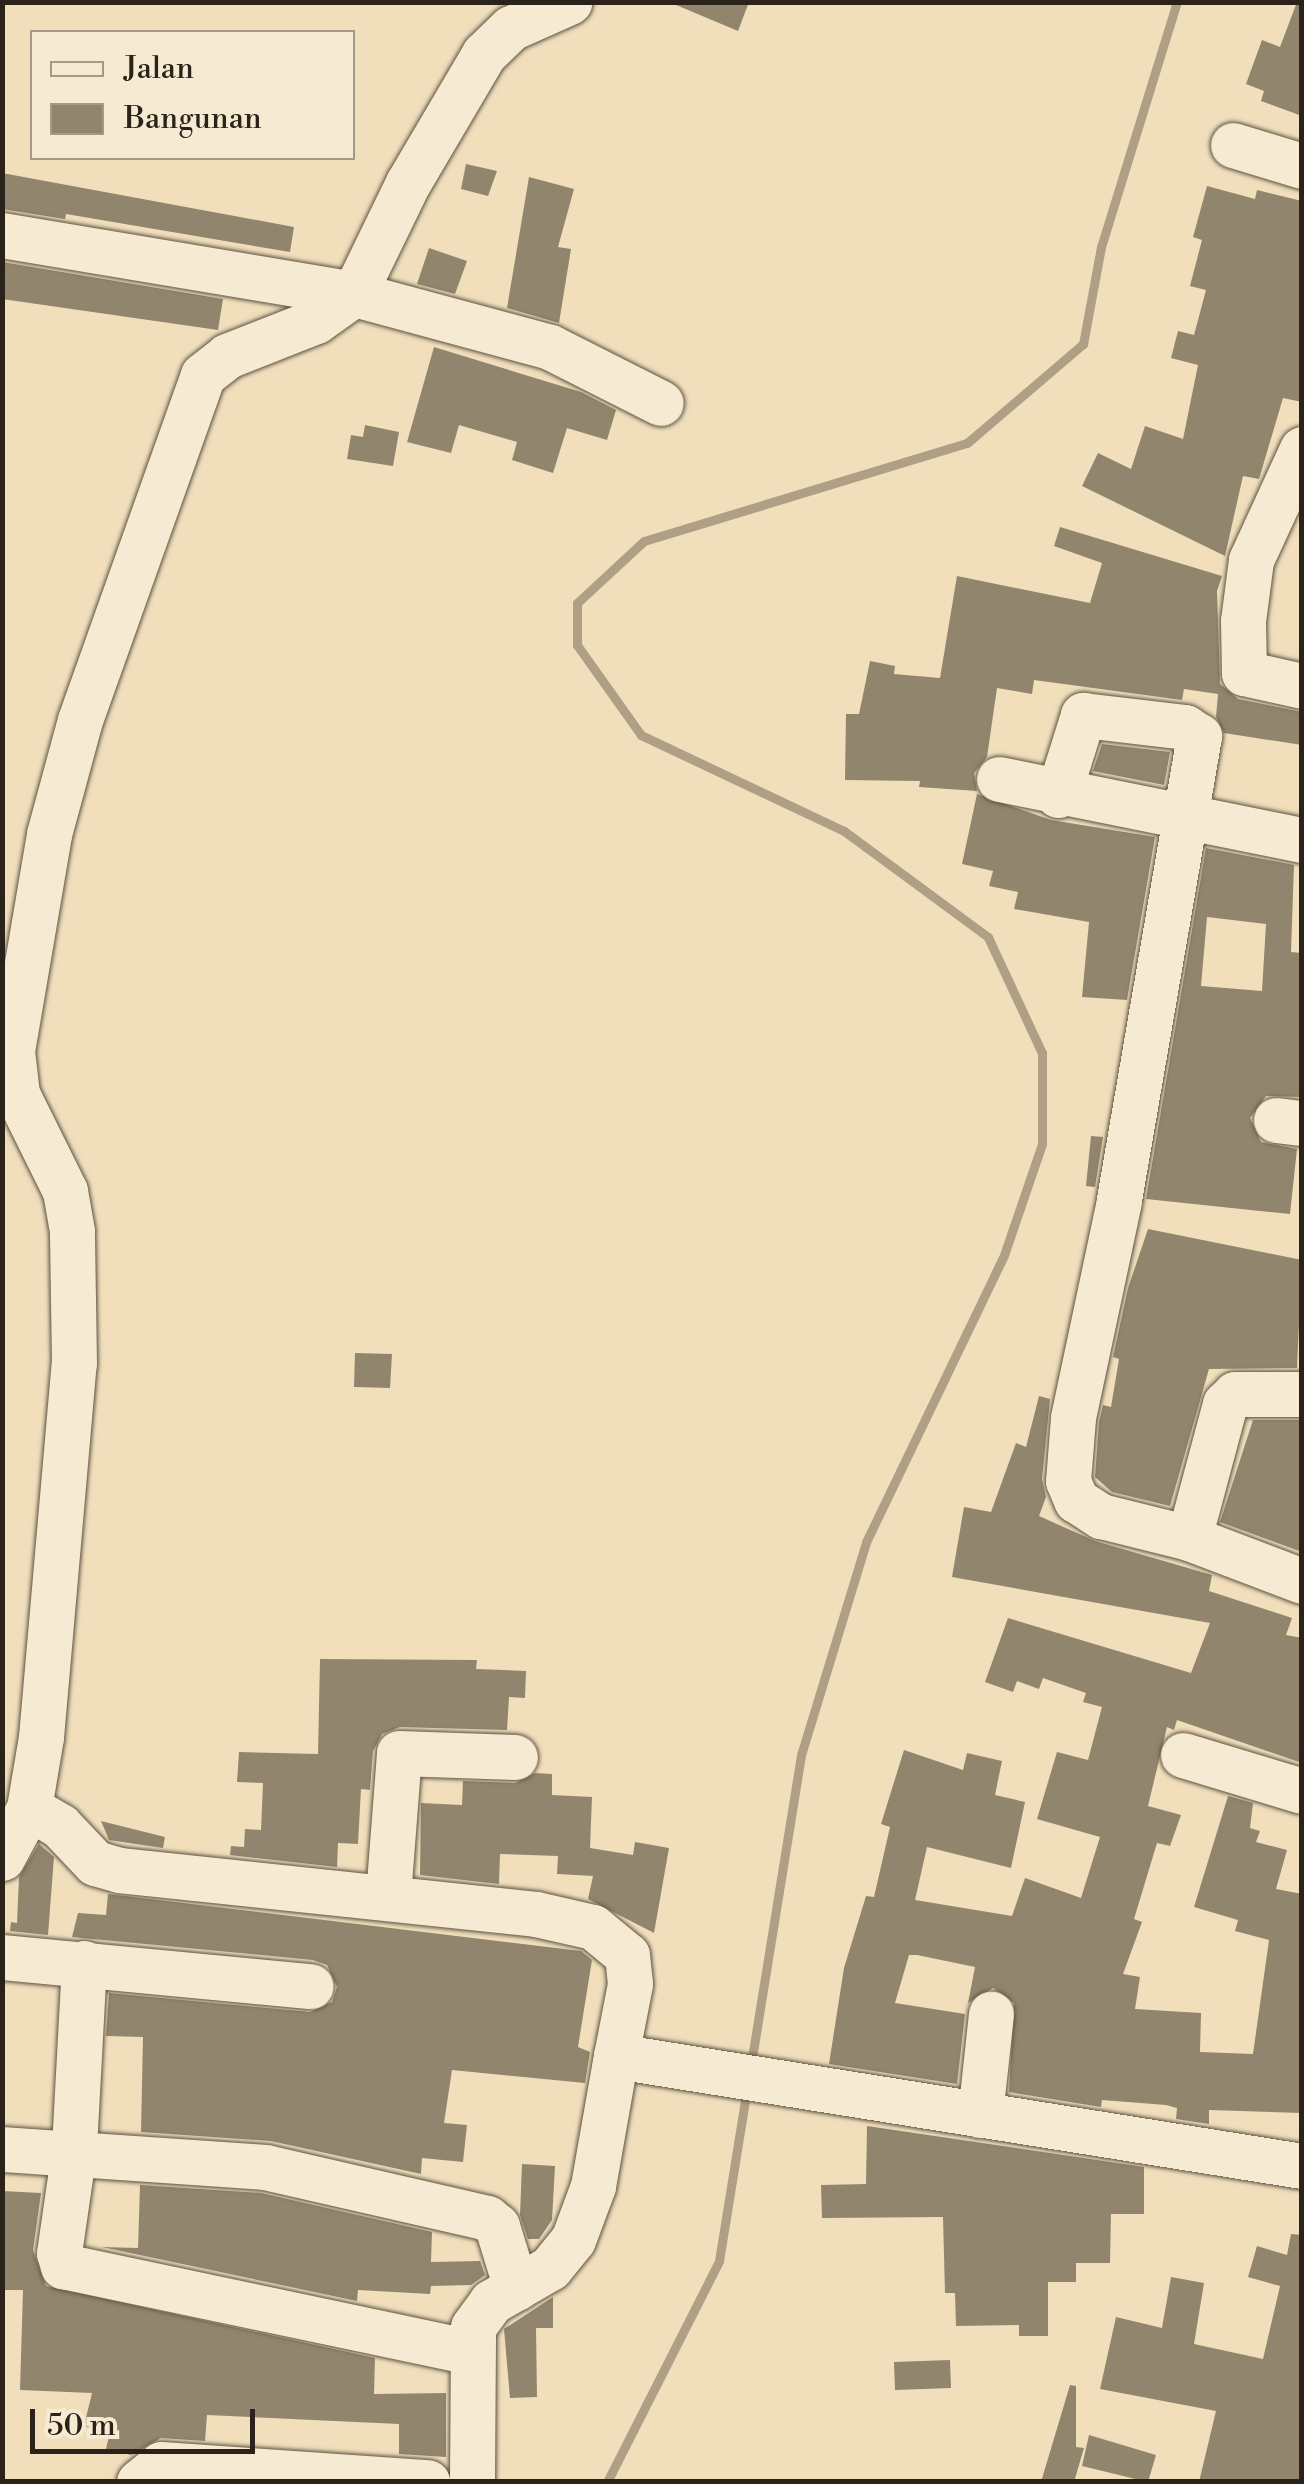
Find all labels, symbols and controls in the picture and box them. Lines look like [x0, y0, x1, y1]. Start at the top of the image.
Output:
legend [30, 30, 355, 160]
text: Jalan [124, 50, 194, 88]
text: Bangunan [124, 100, 262, 138]
scale bar [35, 2389, 260, 2451]
text: 50 m [47, 2407, 116, 2445]

